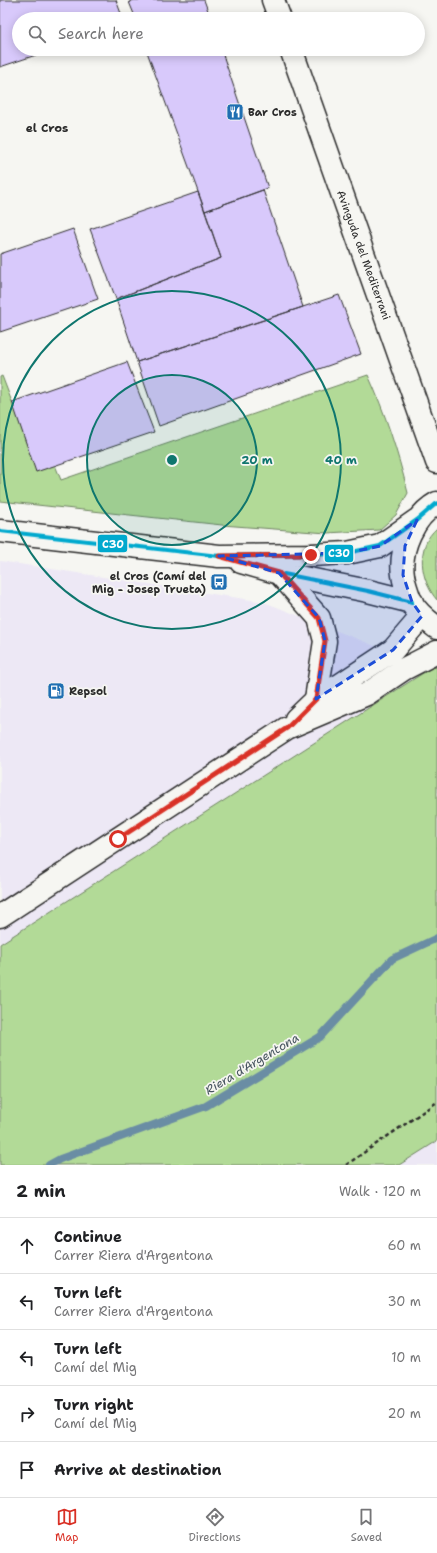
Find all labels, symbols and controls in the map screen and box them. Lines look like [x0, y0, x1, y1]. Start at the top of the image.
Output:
search box [12, 12, 425, 56]
icon: search [26, 23, 48, 45]
text: Search here [58, 24, 144, 44]
restaurant icon: Bar Cros [225, 102, 245, 122]
place label: Bar Cros [248, 105, 297, 120]
district label: el Cros [26, 120, 68, 136]
street label: Avinguda del Mediterrani [333, 188, 394, 322]
text: 20 m [241, 452, 273, 468]
text: 40 m [325, 452, 357, 468]
centre of rings [165, 453, 179, 467]
line badge: C30 [97, 534, 128, 553]
text: C30 [102, 537, 124, 552]
line badge: C30 [324, 544, 354, 563]
route end [302, 546, 320, 564]
text: C30 [328, 546, 350, 561]
place label: el Cros (Camí del Mig - Josep Trueta) [92, 569, 206, 597]
bus stop icon: el Cros (Camí del Mig - Josep Trueta) [209, 572, 229, 592]
fuel station icon: Repsol [46, 681, 66, 701]
place label: Repsol [69, 684, 107, 699]
route start [109, 830, 127, 848]
water label: Riera d'Argentona [202, 1030, 302, 1098]
text: 2 min [16, 1180, 66, 1202]
text: Walk · 120 m [339, 1183, 421, 1200]
text: Continue [54, 1227, 122, 1247]
icon: ahead [16, 1235, 38, 1257]
text: 60 m [388, 1237, 421, 1254]
text: Carrer Riera d'Argentona [54, 1247, 213, 1264]
text: Turn left [54, 1283, 122, 1303]
icon: left [16, 1291, 38, 1313]
text: 30 m [387, 1293, 421, 1310]
text: Carrer Riera d'Argentona [54, 1303, 213, 1320]
text: Turn left [54, 1339, 122, 1359]
icon: left [16, 1347, 38, 1369]
text: 10 m [391, 1349, 421, 1366]
text: Camí del Mig [54, 1359, 137, 1376]
text: Turn right [54, 1395, 134, 1415]
icon: right [16, 1403, 38, 1425]
text: 20 m [388, 1405, 421, 1422]
text: Camí del Mig [54, 1415, 137, 1432]
icon: arrive [16, 1459, 38, 1481]
text: Arrive at destination [54, 1460, 222, 1480]
tab: Map [55, 1506, 79, 1545]
tab: Directions [188, 1506, 241, 1545]
tab: Saved [351, 1506, 382, 1545]

